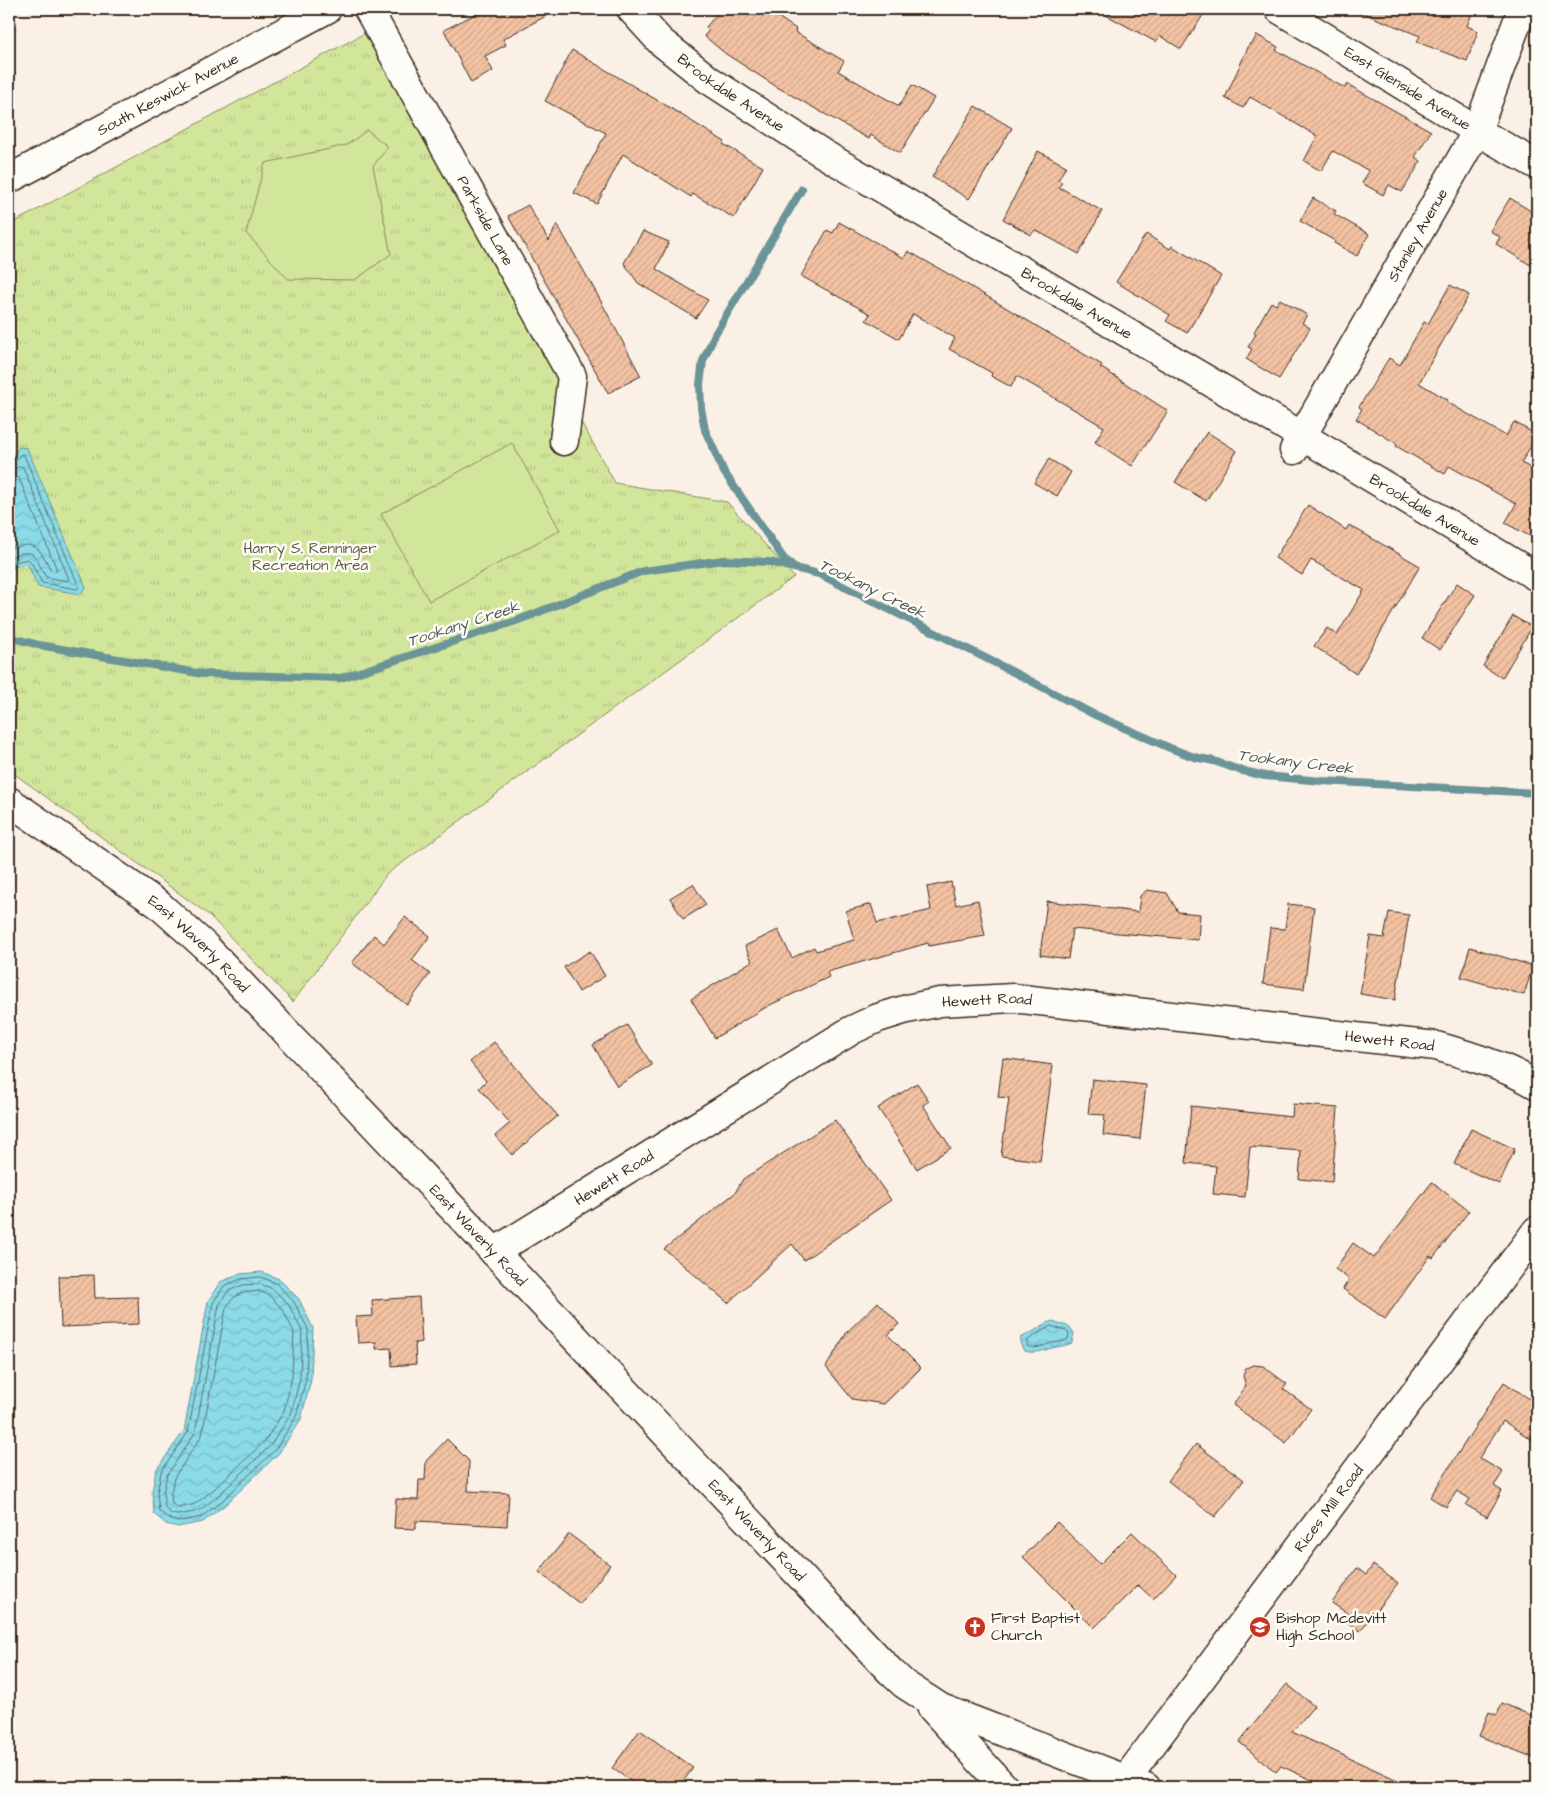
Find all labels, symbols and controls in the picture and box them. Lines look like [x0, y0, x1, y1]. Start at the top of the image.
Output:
street label: East Glenside Avenue [1340, 42, 1475, 136]
street label: South Keswick Avenue [93, 48, 243, 141]
street label: Brookdale Avenue [673, 49, 788, 137]
street label: Parkside Lane [452, 172, 519, 270]
street label: Stanley Avenue [1383, 185, 1453, 286]
street label: Brookdale Avenue [1017, 263, 1136, 345]
street label: Brookdale Avenue [1365, 469, 1484, 552]
park label: Harry S. Renninger Recreation Area [244, 538, 376, 576]
water label: Tookany Creek [815, 553, 931, 626]
water label: Tookany Creek [405, 595, 523, 653]
water label: Tookany Creek [1237, 744, 1356, 781]
street label: East Waverly Road [144, 890, 254, 998]
street label: Hewett Road [941, 988, 1033, 1013]
street label: Hewett Road [1343, 1026, 1436, 1057]
street label: Hewett Road [570, 1145, 658, 1211]
street label: East Waverly Road [424, 1180, 531, 1291]
street label: Rices Mill Road [1289, 1461, 1369, 1557]
street label: East Waverly Road [703, 1475, 810, 1586]
place label: First Baptist Church [991, 1608, 1080, 1646]
place label: Bishop Mcdevitt High School [1276, 1608, 1387, 1647]
church icon: First Baptist Church [963, 1615, 987, 1639]
school or university icon: Bishop Mcdevitt High School [1248, 1615, 1272, 1639]

